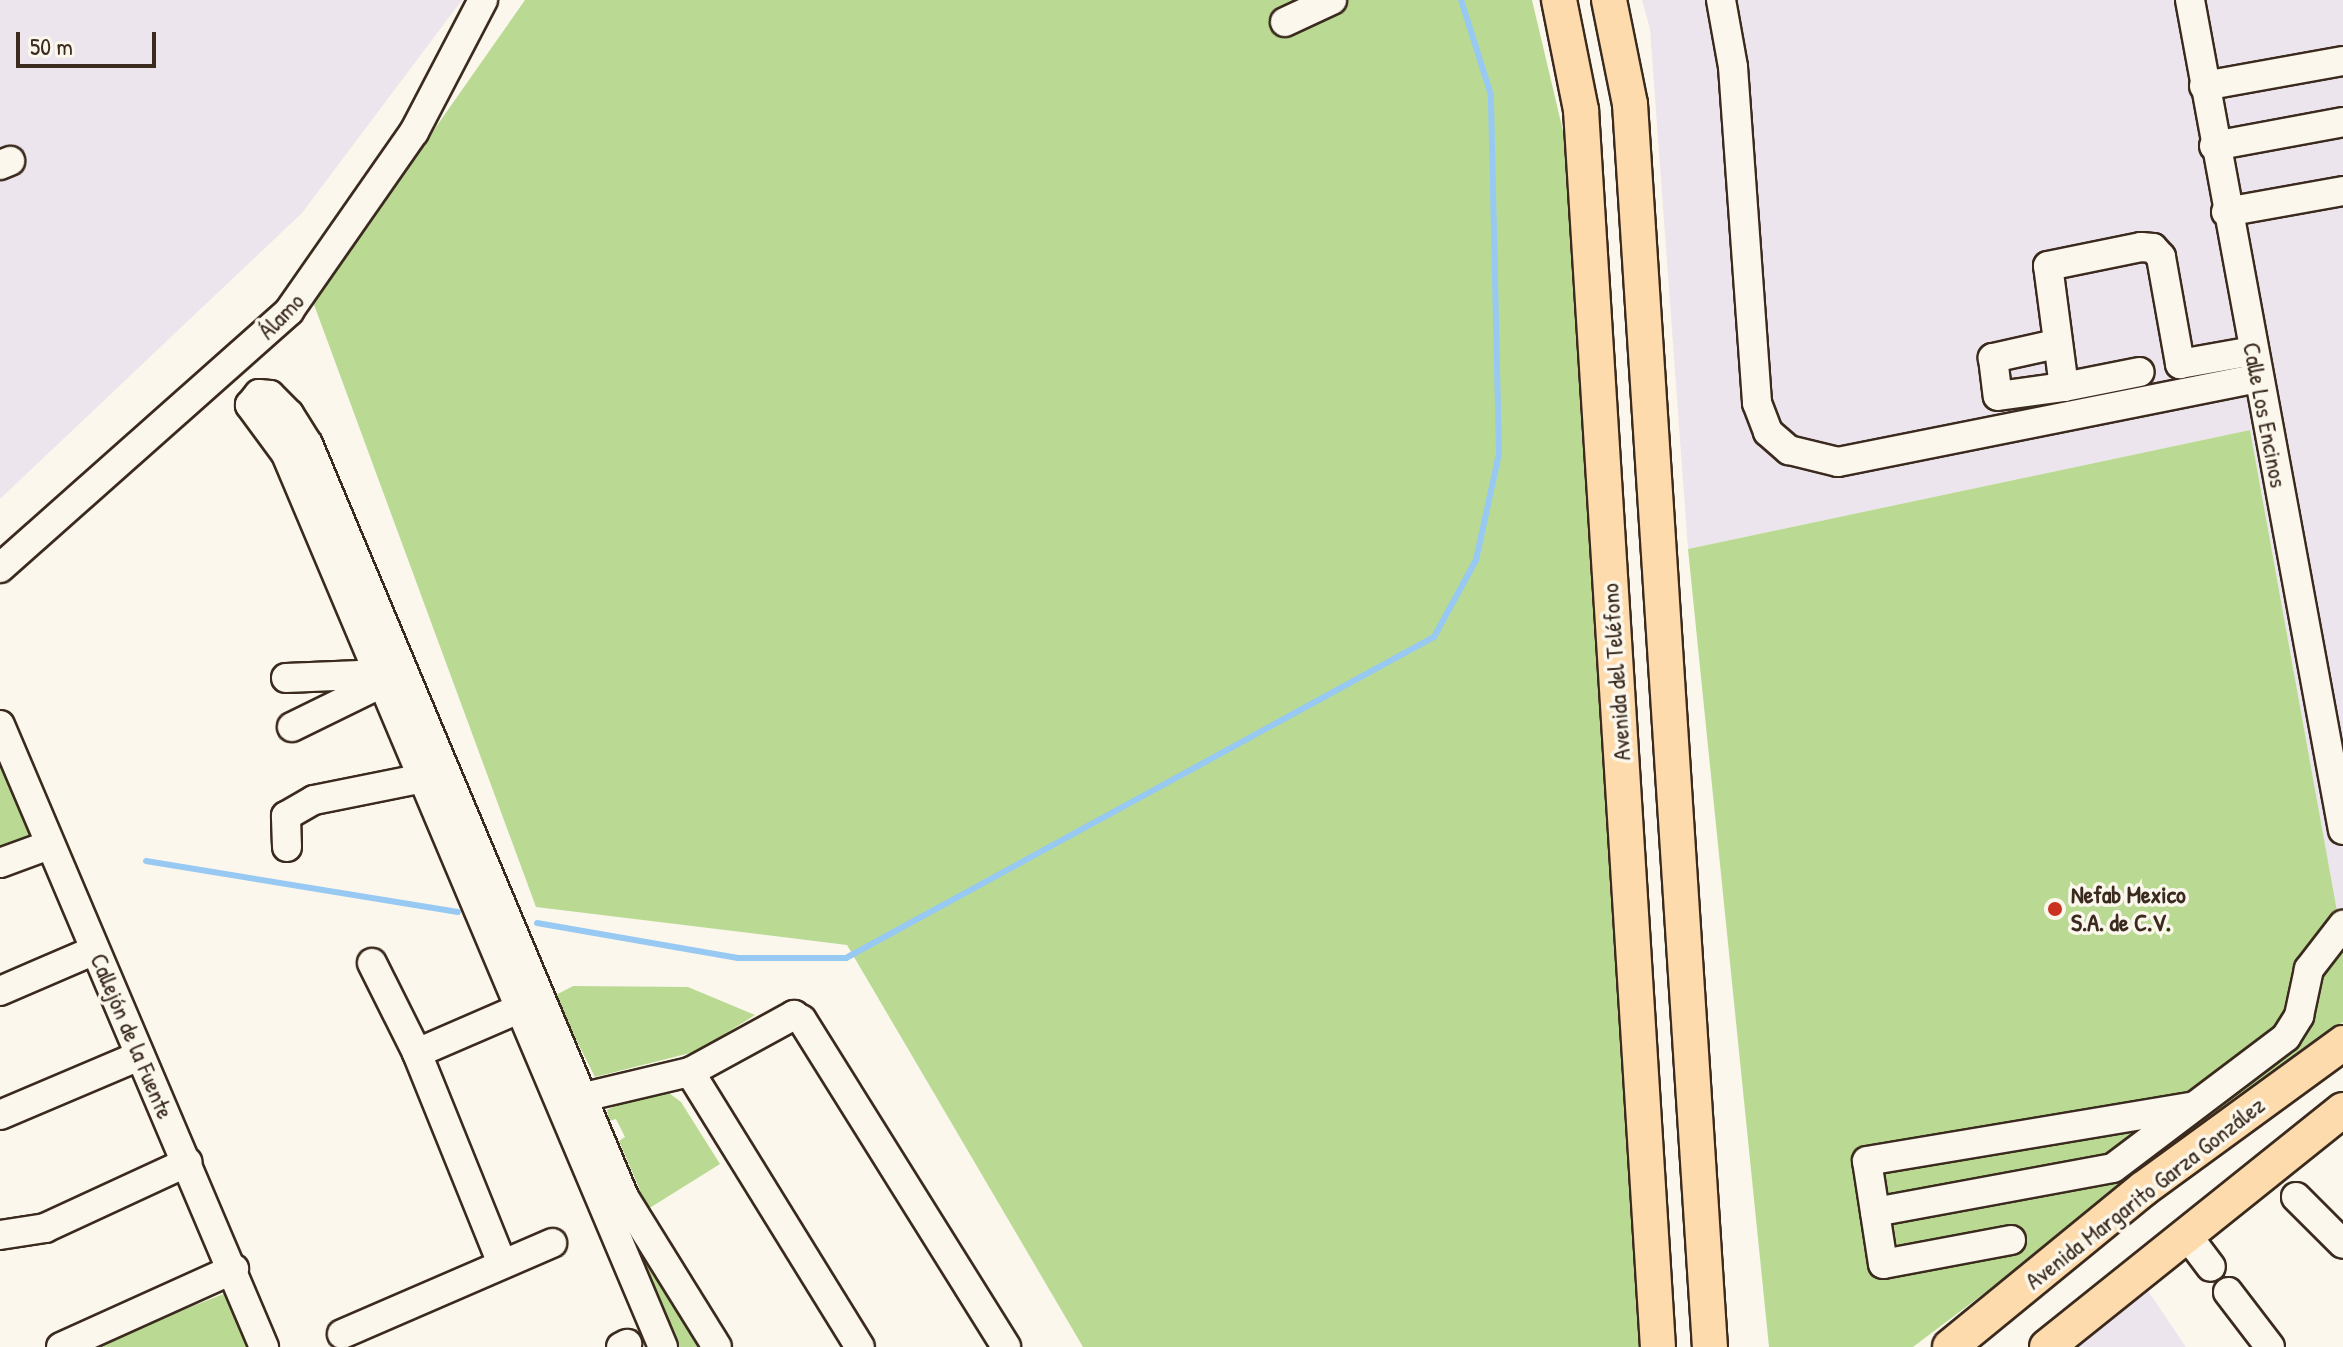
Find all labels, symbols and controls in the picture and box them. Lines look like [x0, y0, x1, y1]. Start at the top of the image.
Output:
scale bar [20, 16, 160, 66]
text: 50 m [30, 30, 73, 62]
street label: Álamo [252, 287, 310, 345]
street label: Calle Los Encinos [2237, 340, 2293, 490]
street label: Avenida del Teléfono [1595, 582, 1637, 762]
place label: Nefab Mexico S.A. de C.V. [2071, 881, 2186, 937]
marker: Nefab Mexico S.A. de C.V. [2046, 900, 2064, 918]
street label: Callejón de la Fuente [84, 949, 180, 1123]
street label: Avenida Margarito Garza González [2020, 1091, 2270, 1295]

